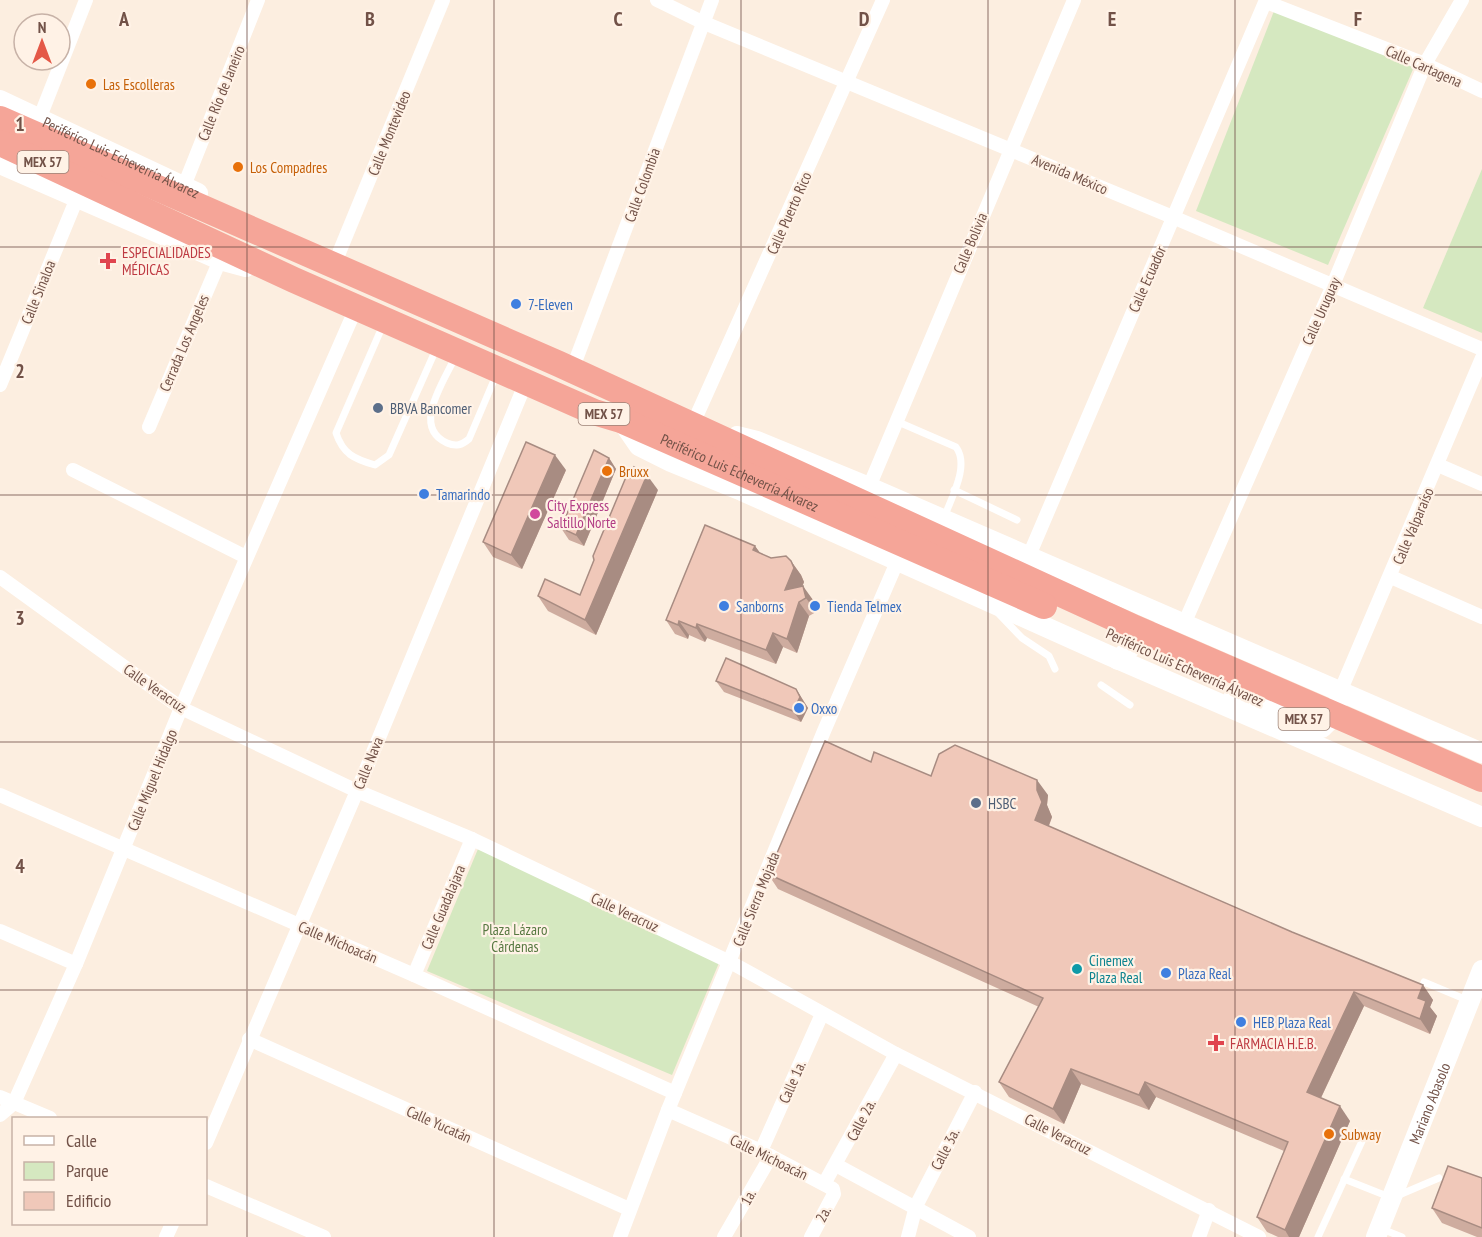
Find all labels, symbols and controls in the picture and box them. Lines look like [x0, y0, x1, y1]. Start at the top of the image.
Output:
text: A [118, 6, 130, 32]
text: B [365, 6, 375, 32]
text: C [613, 6, 623, 32]
text: D [859, 6, 870, 32]
text: E [1108, 6, 1116, 32]
text: F [1354, 6, 1362, 32]
north arrow [12, 12, 72, 72]
text: N [38, 17, 46, 37]
street label: Calle Cartagena [1383, 41, 1465, 91]
street label: Calle Río de Janeiro [193, 42, 249, 144]
place label: Las Escolleras [103, 75, 175, 94]
marker: Las Escolleras [84, 77, 98, 91]
street label: Calle Montevideo [363, 88, 415, 178]
text: 1 [15, 111, 25, 137]
street label: Periférico Luis Echeverría Álvarez [40, 112, 203, 202]
street label: Calle Colombia [620, 145, 664, 225]
street label: Avenida México [1029, 150, 1111, 198]
road number: MEX 57 [18, 151, 68, 173]
place label: Los Compadres [250, 158, 327, 177]
marker: Los Compadres [231, 160, 245, 174]
street label: Calle Puerto Rico [762, 169, 816, 257]
street label: Calle Bolivia [949, 210, 991, 276]
street label: Calle Ecuador [1124, 242, 1170, 315]
place label: ESPECIALIDADES MÉDICAS [122, 243, 211, 279]
marker: ESPECIALIDADES MÉDICAS [99, 252, 117, 270]
street label: Calle Sinaloa [17, 257, 59, 327]
street label: Calle Uruguay [1298, 274, 1344, 348]
street label: Cerrada Los Angeles [155, 292, 213, 394]
place label: 7-Eleven [528, 295, 573, 314]
marker: 7-Eleven [509, 297, 523, 311]
text: 2 [15, 358, 25, 384]
place label: BBVA Bancomer [390, 399, 472, 418]
marker: BBVA Bancomer [371, 401, 385, 415]
road number: MEX 57 [578, 403, 630, 425]
street label: Periférico Luis Echeverría Álvarez [658, 429, 822, 515]
place label: Bruxx [619, 462, 649, 481]
marker: Bruxx [600, 464, 614, 478]
place label: Tamarindo [436, 485, 490, 504]
street label: Calle Valparaíso [1388, 485, 1438, 567]
marker: Tamarindo [417, 487, 431, 501]
place label: City Express Saltillo Norte [547, 496, 616, 532]
marker: City Express Saltillo Norte [528, 507, 542, 521]
place label: Sanborns [736, 597, 784, 616]
place label: Tienda Telmex [827, 597, 902, 616]
marker: Sanborns [717, 599, 731, 613]
marker: Tienda Telmex [808, 599, 822, 613]
text: 3 [15, 605, 25, 631]
street label: Periférico Luis Echeverría Álvarez [1103, 624, 1267, 710]
street label: Calle Veracruz [120, 659, 190, 717]
place label: Oxxo [811, 699, 837, 718]
marker: Oxxo [792, 701, 806, 715]
road number: MEX 57 [1278, 708, 1330, 730]
street label: Calle Miguel Hidalgo [123, 726, 181, 834]
street label: Calle Nava [349, 734, 387, 792]
place label: HSBC [988, 794, 1017, 813]
marker: HSBC [969, 796, 983, 810]
street label: Calle Sierra Mojada [728, 849, 784, 949]
text: 4 [15, 853, 25, 879]
street label: Calle Guadalajara [417, 862, 469, 952]
street label: Calle Veracruz [588, 888, 662, 936]
street label: Calle Michoacán [296, 917, 380, 967]
park label: Plaza Lázaro Cárdenas [482, 920, 548, 956]
place label: Cinemex Plaza Real [1089, 951, 1143, 987]
marker: Cinemex Plaza Real [1070, 962, 1084, 976]
place label: Plaza Real [1178, 964, 1232, 983]
marker: Plaza Real [1159, 966, 1173, 980]
place label: HEB Plaza Real [1253, 1013, 1331, 1032]
marker: HEB Plaza Real [1234, 1015, 1248, 1029]
marker: FARMACIA H.E.B. [1207, 1034, 1225, 1052]
place label: FARMACIA H.E.B. [1230, 1034, 1317, 1053]
street label: Calle 1a. [774, 1058, 810, 1106]
street label: Mariano Abasolo [1404, 1060, 1454, 1147]
street label: Calle 2a. [842, 1096, 880, 1144]
street label: Calle Yucatán [404, 1101, 474, 1147]
street label: Calle Veracruz [1021, 1109, 1095, 1159]
legend [12, 1117, 207, 1225]
street label: Calle 3a. [926, 1125, 964, 1173]
place label: Subway [1341, 1125, 1381, 1144]
marker: Subway [1322, 1127, 1336, 1141]
text: Calle [66, 1129, 97, 1152]
street label: Calle Michoacán [727, 1130, 811, 1184]
text: Parque [66, 1159, 109, 1182]
street label: 1a. [736, 1185, 760, 1208]
text: Edificio [66, 1189, 112, 1212]
street label: 2a. [811, 1202, 835, 1225]

